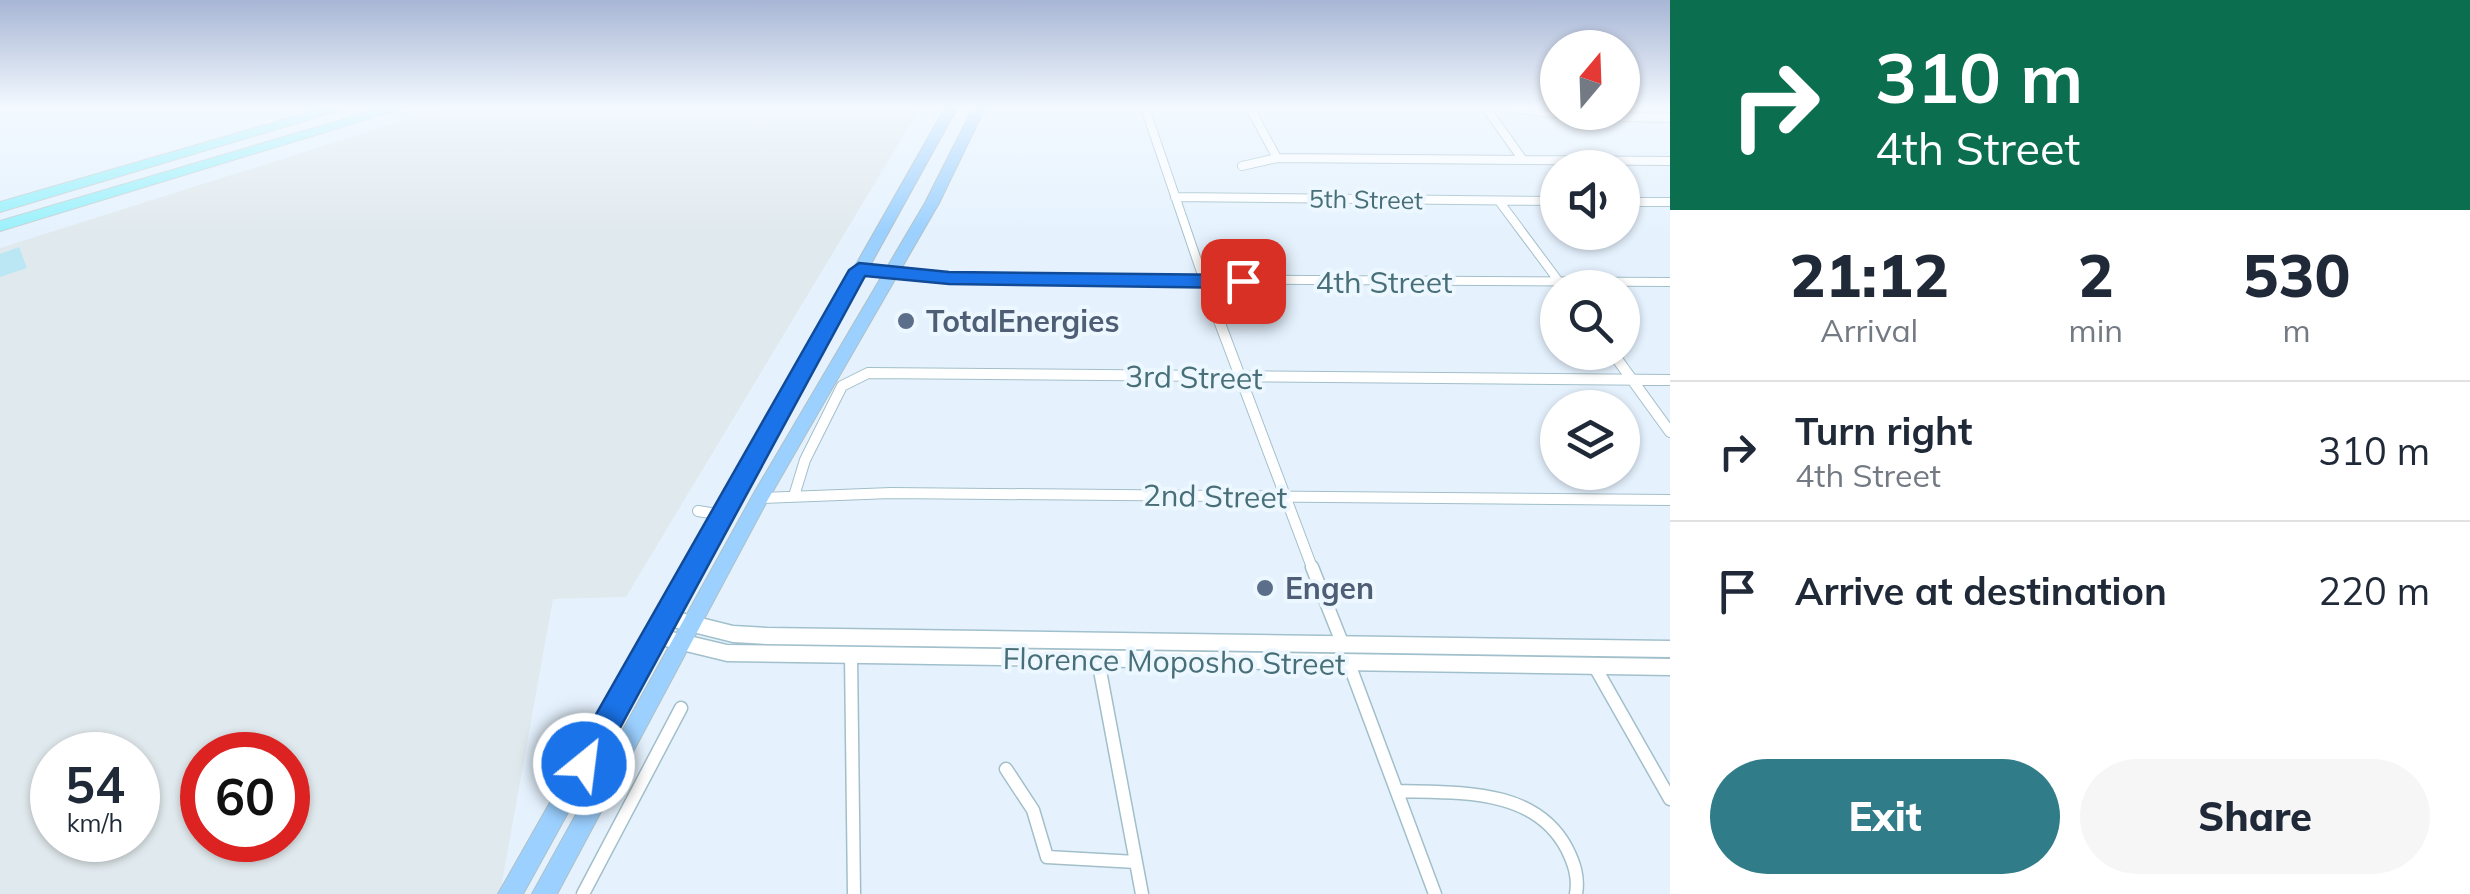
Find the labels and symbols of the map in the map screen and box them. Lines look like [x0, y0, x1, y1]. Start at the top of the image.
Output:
north arrow [1540, 30, 1640, 130]
street label: 5th Street [1309, 183, 1424, 215]
pin [1201, 239, 1286, 324]
street label: 4th Street [1316, 263, 1452, 301]
place label: TotalEnergies [926, 302, 1120, 340]
marker: TotalEnergies [895, 310, 917, 332]
street label: 3rd Street [1125, 357, 1263, 397]
street label: 2nd Street [1142, 476, 1288, 516]
place label: Engen [1285, 569, 1374, 607]
marker: Engen [1254, 577, 1276, 599]
street label: Florence Moposho Street [1002, 639, 1346, 683]
position arrow [532, 712, 636, 816]
speed limit sign: 60 [180, 732, 310, 862]

